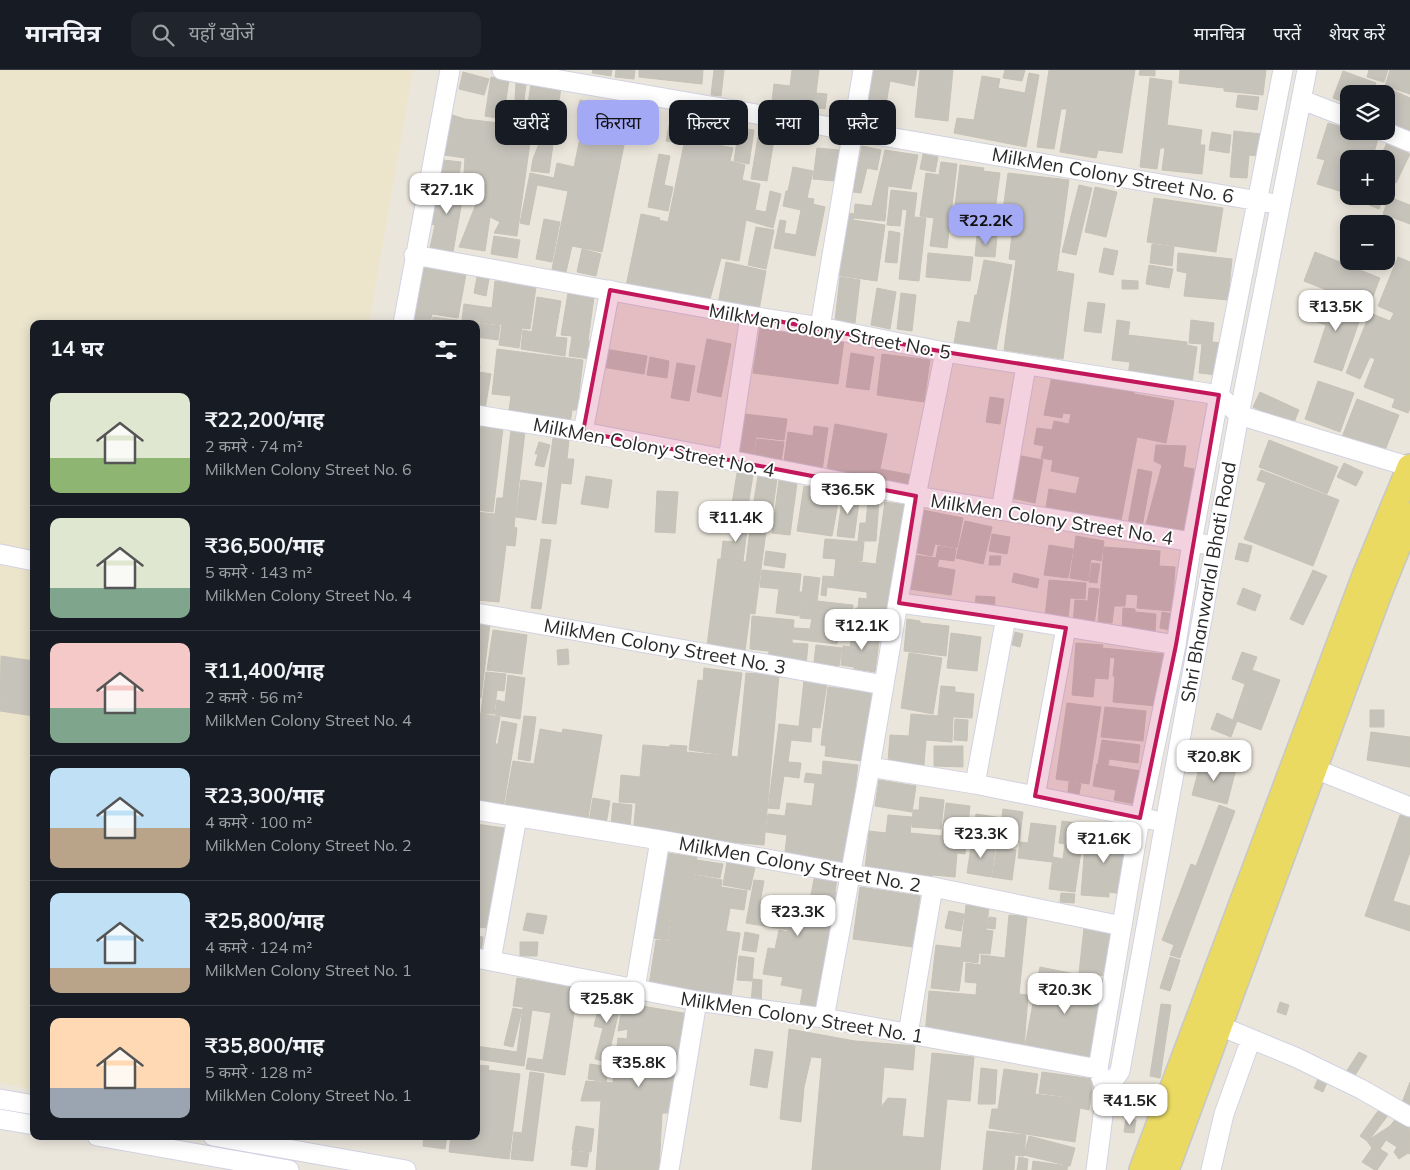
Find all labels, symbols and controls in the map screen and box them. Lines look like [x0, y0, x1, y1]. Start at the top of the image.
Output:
search box [131, 12, 481, 57]
text: मानचित्र [25, 18, 101, 48]
icon: search [149, 21, 177, 49]
text: यहाँ खोजें [189, 21, 254, 45]
text: मानचित्र [1194, 22, 1245, 45]
text: परतें [1273, 22, 1301, 45]
text: शेयर करें [1329, 22, 1385, 45]
map controls [1340, 85, 1395, 270]
button: layers [1340, 85, 1395, 140]
chip: खरीदें [495, 100, 567, 145]
chip: किराया [577, 100, 659, 145]
chip: फ़िल्टर [669, 100, 748, 145]
chip: नया [758, 100, 819, 145]
chip: फ़्लैट [829, 100, 896, 145]
street label: MilkMen Colony Street No. 6 [990, 142, 1236, 208]
button: + [1340, 150, 1395, 205]
pin: ₹27.1K [406, 172, 488, 215]
text: ₹27.1K [420, 179, 474, 199]
pin: ₹22.2K [945, 204, 1027, 246]
text: ₹22.2K [959, 210, 1013, 230]
button: − [1340, 215, 1395, 270]
pin: ₹13.5K [1295, 290, 1377, 332]
text: ₹13.5K [1309, 296, 1363, 316]
street label: MilkMen Colony Street No. 5 [707, 298, 953, 364]
text: 14 घर [50, 335, 104, 361]
icon: filters [432, 336, 460, 364]
text: ₹22,200/माह [205, 406, 324, 432]
street label: MilkMen Colony Street No. 4 [531, 412, 777, 482]
icon: home [90, 413, 150, 473]
text: 2 कमरे · 74 m² [205, 436, 303, 456]
text: MilkMen Colony Street No. 6 [205, 459, 412, 479]
street label: Shri Bhanwarlal Bhati Road [1175, 460, 1241, 704]
pin: ₹36.5K [807, 472, 889, 515]
text: ₹36.5K [821, 479, 875, 499]
street label: MilkMen Colony Street No. 4 [929, 488, 1175, 550]
pin: ₹11.4K [695, 500, 777, 543]
text: ₹11.4K [709, 507, 763, 527]
text: ₹36,500/माह [205, 532, 324, 558]
icon: home [90, 538, 150, 598]
text: 5 कमरे · 143 m² [205, 562, 312, 582]
text: MilkMen Colony Street No. 4 [205, 585, 412, 605]
pin: ₹12.1K [821, 608, 903, 651]
street label: MilkMen Colony Street No. 3 [542, 613, 788, 679]
text: ₹12.1K [835, 615, 889, 635]
text: ₹11,400/माह [205, 657, 324, 683]
icon: home [90, 663, 150, 723]
text: 2 कमरे · 56 m² [205, 687, 303, 707]
text: MilkMen Colony Street No. 4 [205, 710, 412, 730]
pin: ₹20.8K [1173, 740, 1255, 782]
text: ₹20.8K [1187, 746, 1241, 766]
text: ₹23,300/माह [205, 782, 324, 808]
icon: home [90, 788, 150, 848]
text: 4 कमरे · 100 m² [205, 812, 312, 832]
pin: ₹23.3K [940, 816, 1022, 859]
pin: ₹21.6K [1063, 822, 1145, 864]
text: ₹23.3K [954, 823, 1008, 843]
text: ₹21.6K [1077, 828, 1131, 848]
street label: MilkMen Colony Street No. 2 [677, 831, 923, 897]
text: MilkMen Colony Street No. 2 [205, 835, 412, 855]
pin: ₹23.3K [757, 894, 839, 937]
text: ₹23.3K [771, 901, 825, 921]
text: ₹25,800/माह [205, 907, 324, 933]
icon: home [90, 913, 150, 973]
text: 4 कमरे · 124 m² [205, 937, 312, 957]
text: MilkMen Colony Street No. 1 [205, 960, 412, 980]
pin: ₹20.3K [1024, 972, 1106, 1015]
text: ₹20.3K [1038, 979, 1092, 999]
pin: ₹25.8K [566, 982, 648, 1024]
street label: MilkMen Colony Street No. 1 [679, 986, 925, 1048]
text: ₹25.8K [580, 988, 634, 1008]
text: ₹35,800/माह [205, 1032, 324, 1058]
icon: home [90, 1038, 150, 1098]
pin: ₹35.8K [598, 1046, 680, 1088]
text: ₹35.8K [612, 1052, 666, 1072]
text: 5 कमरे · 128 m² [205, 1062, 312, 1082]
pin: ₹41.5K [1089, 1084, 1171, 1126]
text: MilkMen Colony Street No. 1 [205, 1085, 412, 1105]
text: ₹41.5K [1103, 1090, 1157, 1110]

